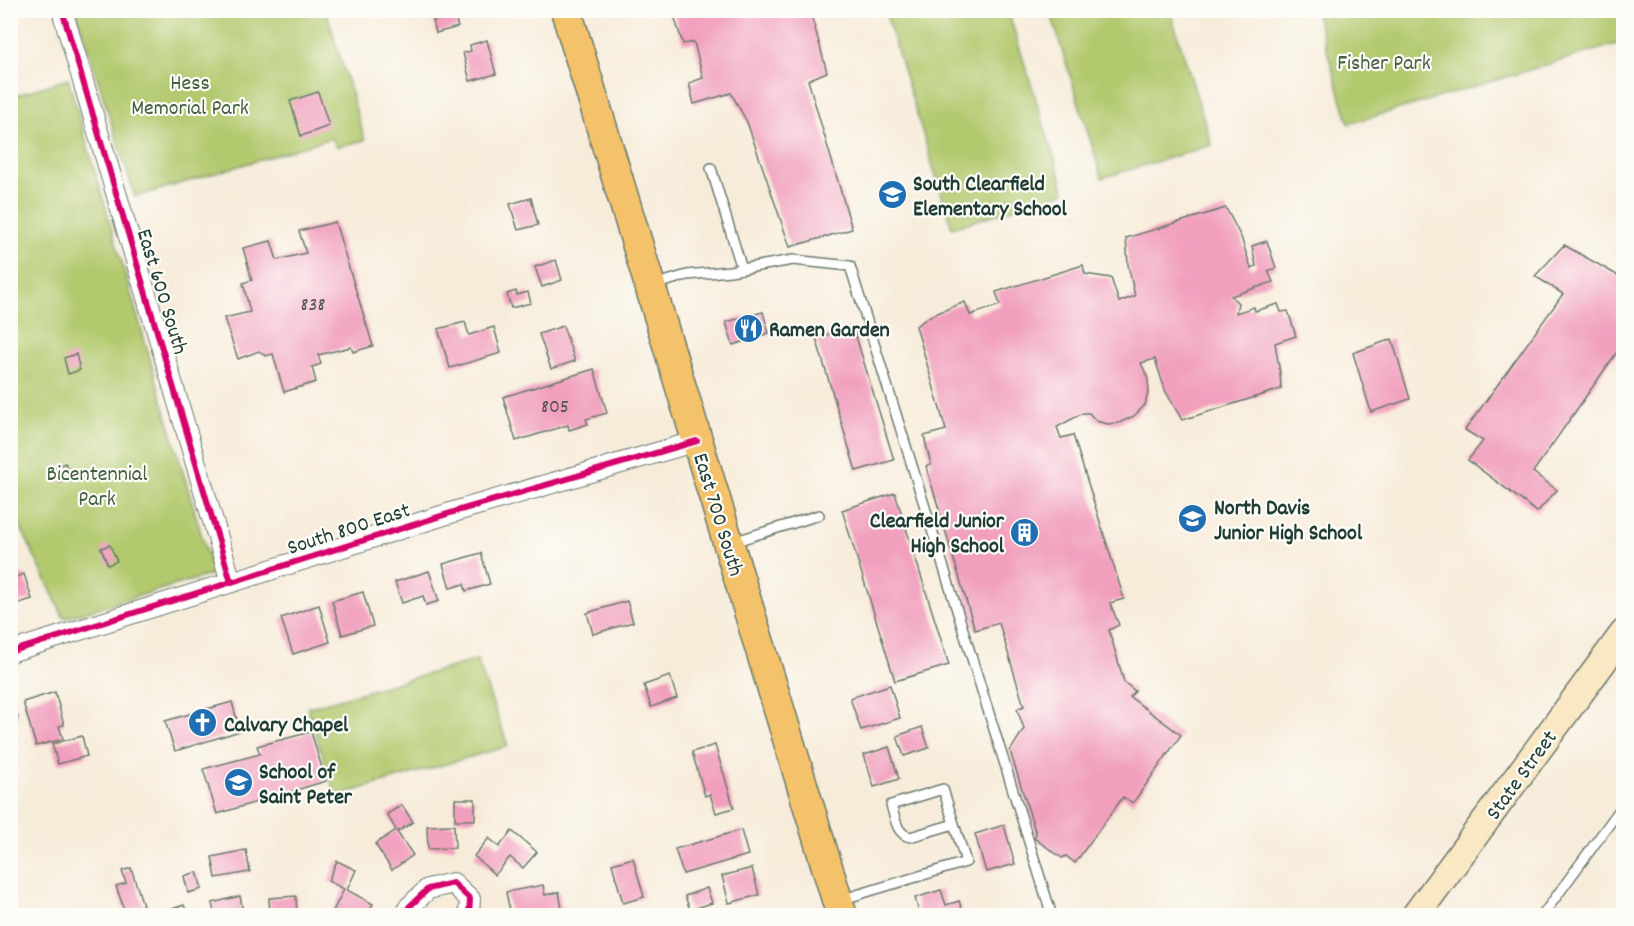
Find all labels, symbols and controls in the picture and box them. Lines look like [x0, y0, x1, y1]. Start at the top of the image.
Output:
park label: Fisher Park [1337, 49, 1431, 80]
park label: Hess Memorial Park [131, 69, 249, 125]
place label: South Clearfield Elementary School [913, 170, 1068, 226]
school or university icon: South Clearfield Elementary School [876, 179, 908, 211]
street label: East 600 South [127, 225, 194, 359]
house number: 838 [301, 292, 325, 320]
restaurant icon: Ramen Garden [732, 312, 764, 344]
place label: Ramen Garden [769, 316, 890, 347]
house number: 805 [541, 394, 569, 422]
street label: East 700 South [683, 450, 750, 580]
park label: Bicentennial Park [47, 460, 147, 516]
place label: North Davis Junior High School [1214, 494, 1363, 550]
street label: South 800 East [284, 496, 415, 565]
school or university icon: North Davis Junior High School [1177, 503, 1209, 535]
place label: Clearfield Junior High School [870, 507, 1005, 563]
building icon: Clearfield Junior High School [1009, 516, 1041, 548]
church icon: Calvary Chapel [187, 707, 219, 739]
place label: Calvary Chapel [224, 711, 349, 742]
street label: State Street [1480, 725, 1566, 827]
place label: School of Saint Peter [259, 758, 353, 814]
school or university icon: School of Saint Peter [222, 767, 254, 799]

